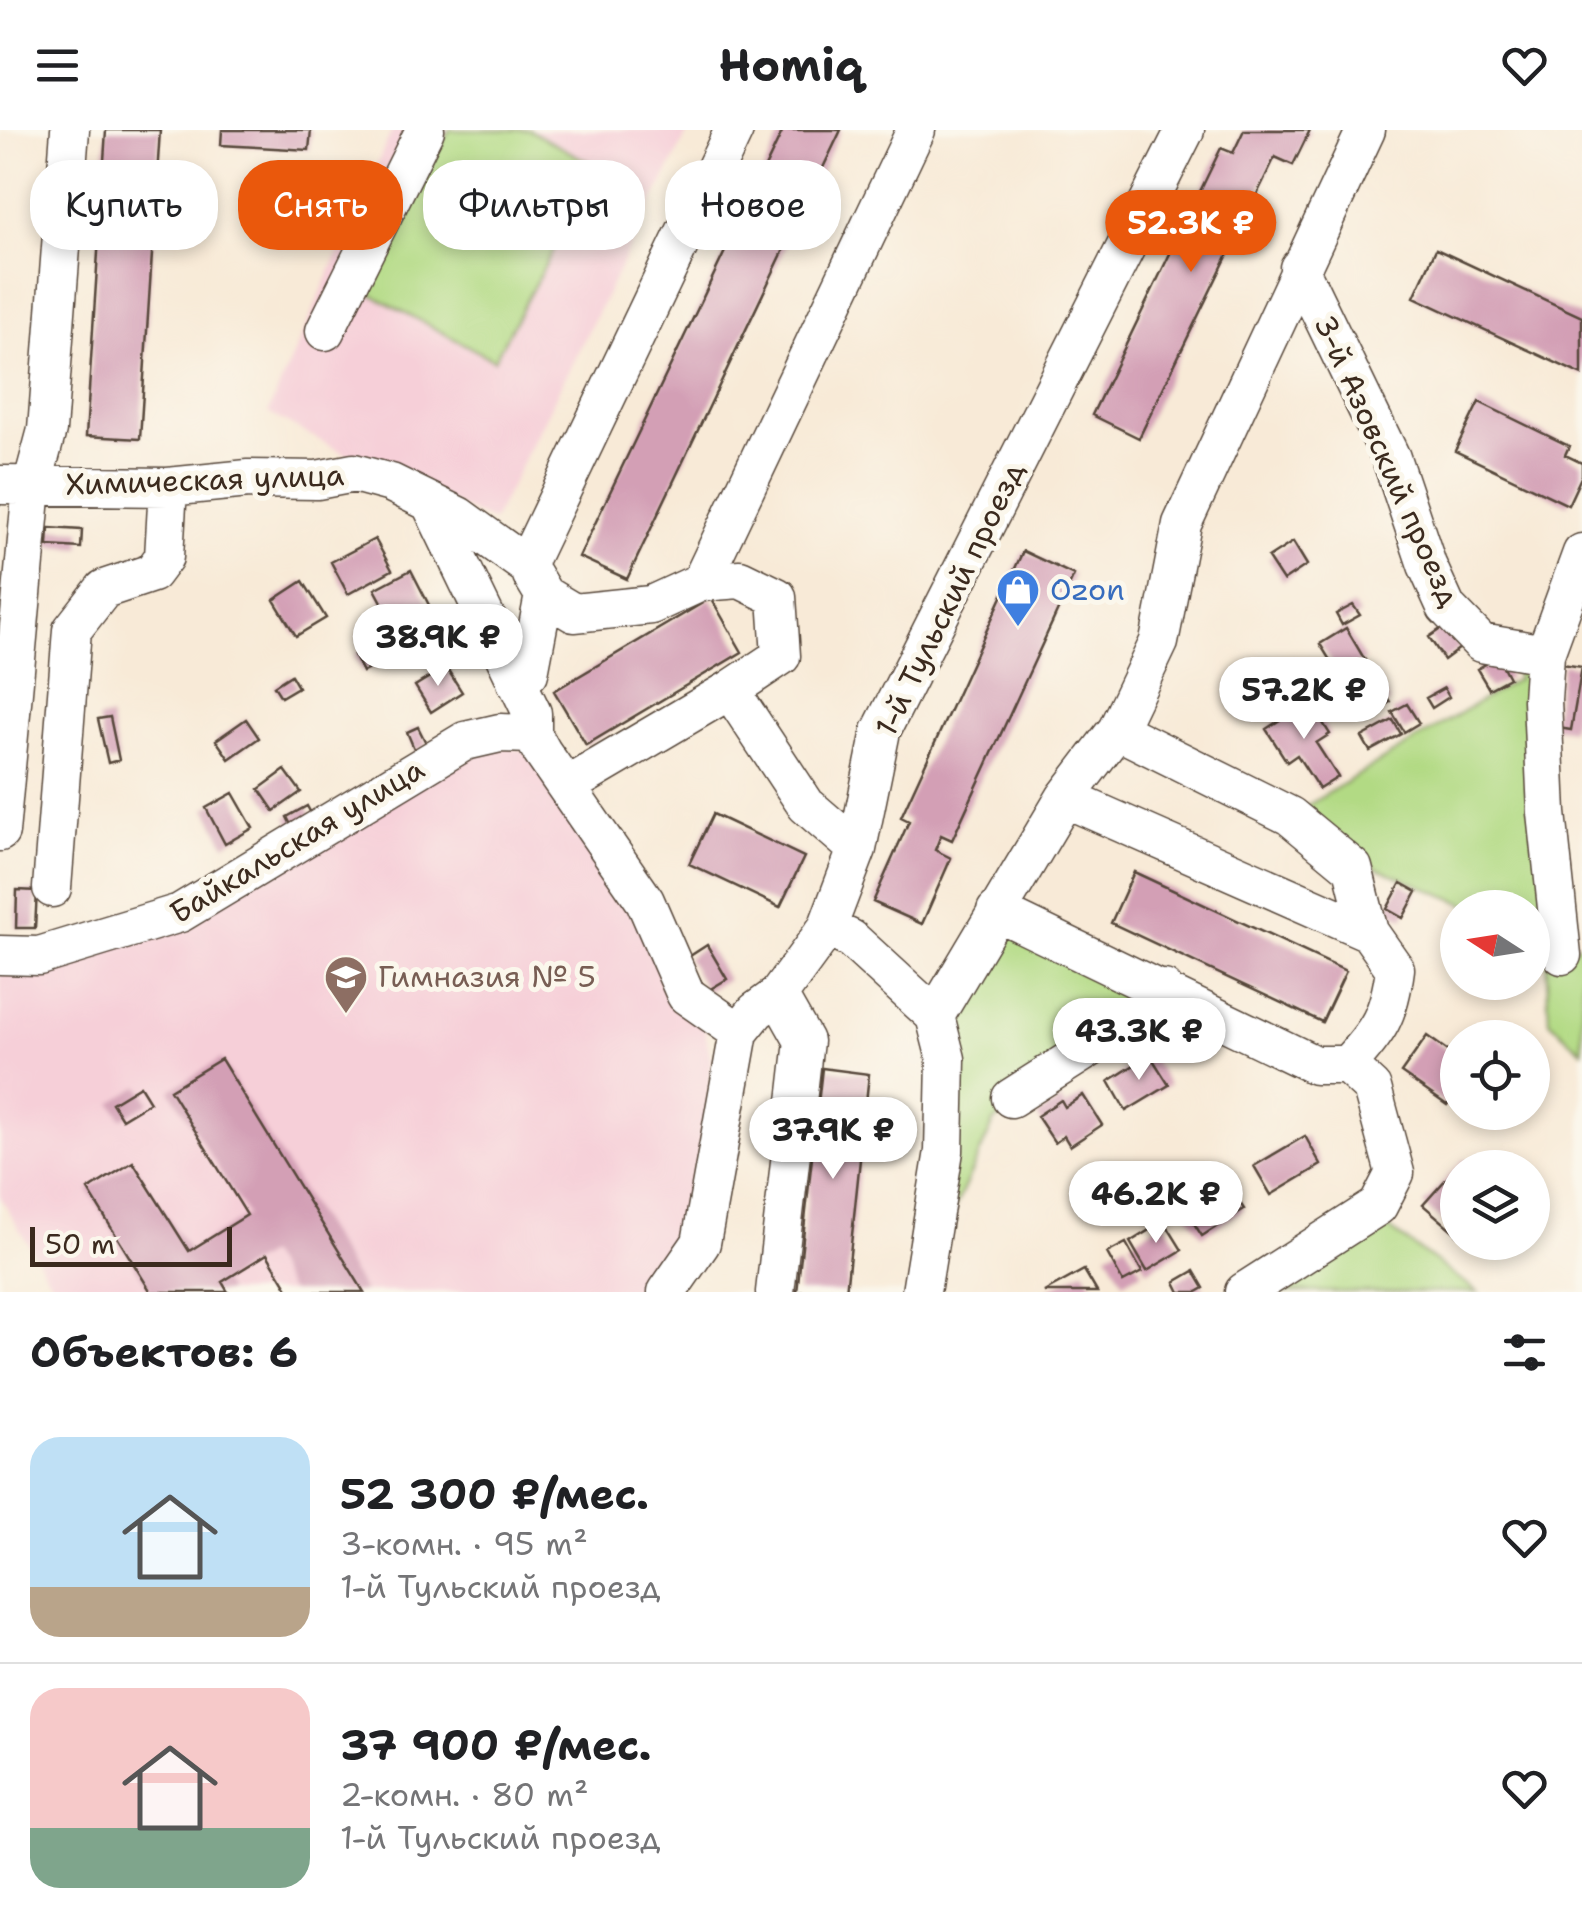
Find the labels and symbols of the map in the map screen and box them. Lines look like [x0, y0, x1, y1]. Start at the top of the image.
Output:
pin: 52.3K ₽ [1099, 190, 1283, 275]
street label: 3-й Азовский проезд [1305, 308, 1470, 613]
street label: Химическая улица [65, 454, 345, 505]
street label: 1-й Тульский проезд [865, 455, 1034, 743]
shop icon: Ozon [995, 567, 1041, 628]
place label: Ozon [1050, 569, 1125, 610]
pin: 38.9K ₽ [346, 604, 530, 689]
pin: 57.2K ₽ [1212, 657, 1396, 742]
street label: Байкальская улица [162, 748, 432, 933]
north arrow [1440, 890, 1550, 1000]
school or university icon: Гимназия № 5 [323, 954, 369, 1015]
place label: Гимназия № 5 [378, 956, 596, 997]
pin: 43.3K ₽ [1047, 998, 1231, 1083]
pin: 37.9K ₽ [741, 1097, 925, 1182]
pin: 46.2K ₽ [1064, 1161, 1248, 1246]
scale bar [30, 1222, 232, 1266]

